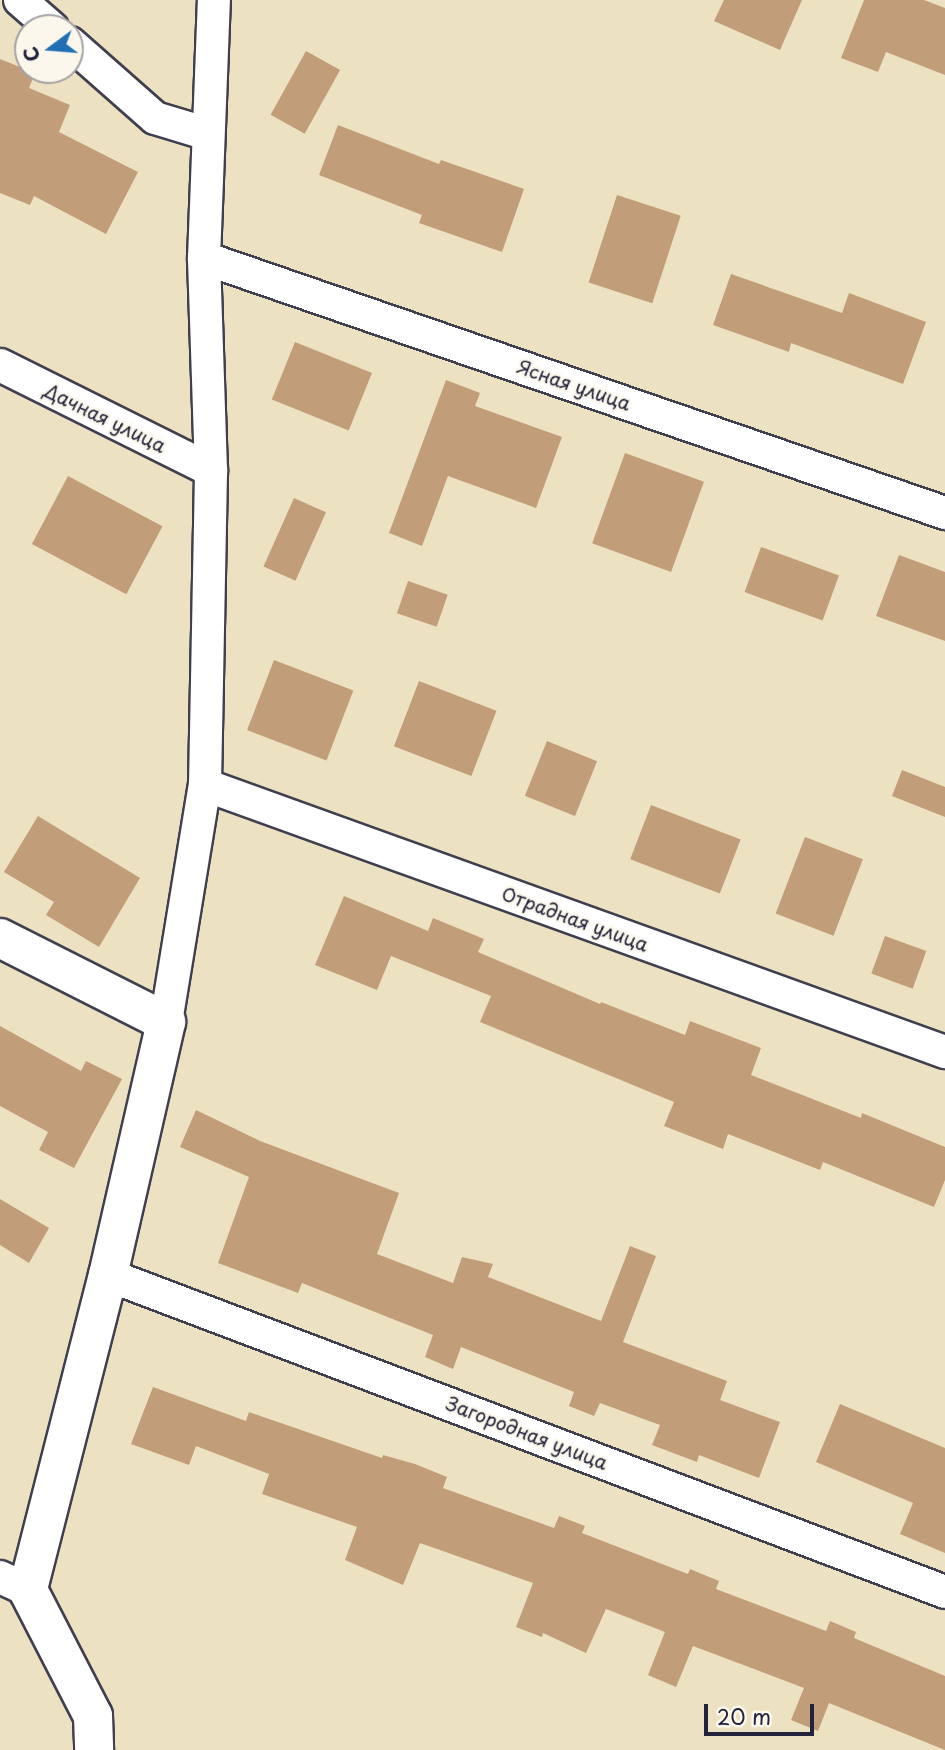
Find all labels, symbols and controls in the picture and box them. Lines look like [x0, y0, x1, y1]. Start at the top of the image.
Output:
north arrow [14, 14, 84, 84]
text: С [15, 44, 46, 65]
street label: Ясная улица [514, 355, 634, 415]
street label: Дачная улица [40, 378, 170, 458]
street label: Отрадная улица [498, 882, 652, 956]
street label: Загородная улица [443, 1392, 611, 1474]
scale bar [707, 1690, 817, 1734]
text: 20 m [717, 1700, 771, 1732]

